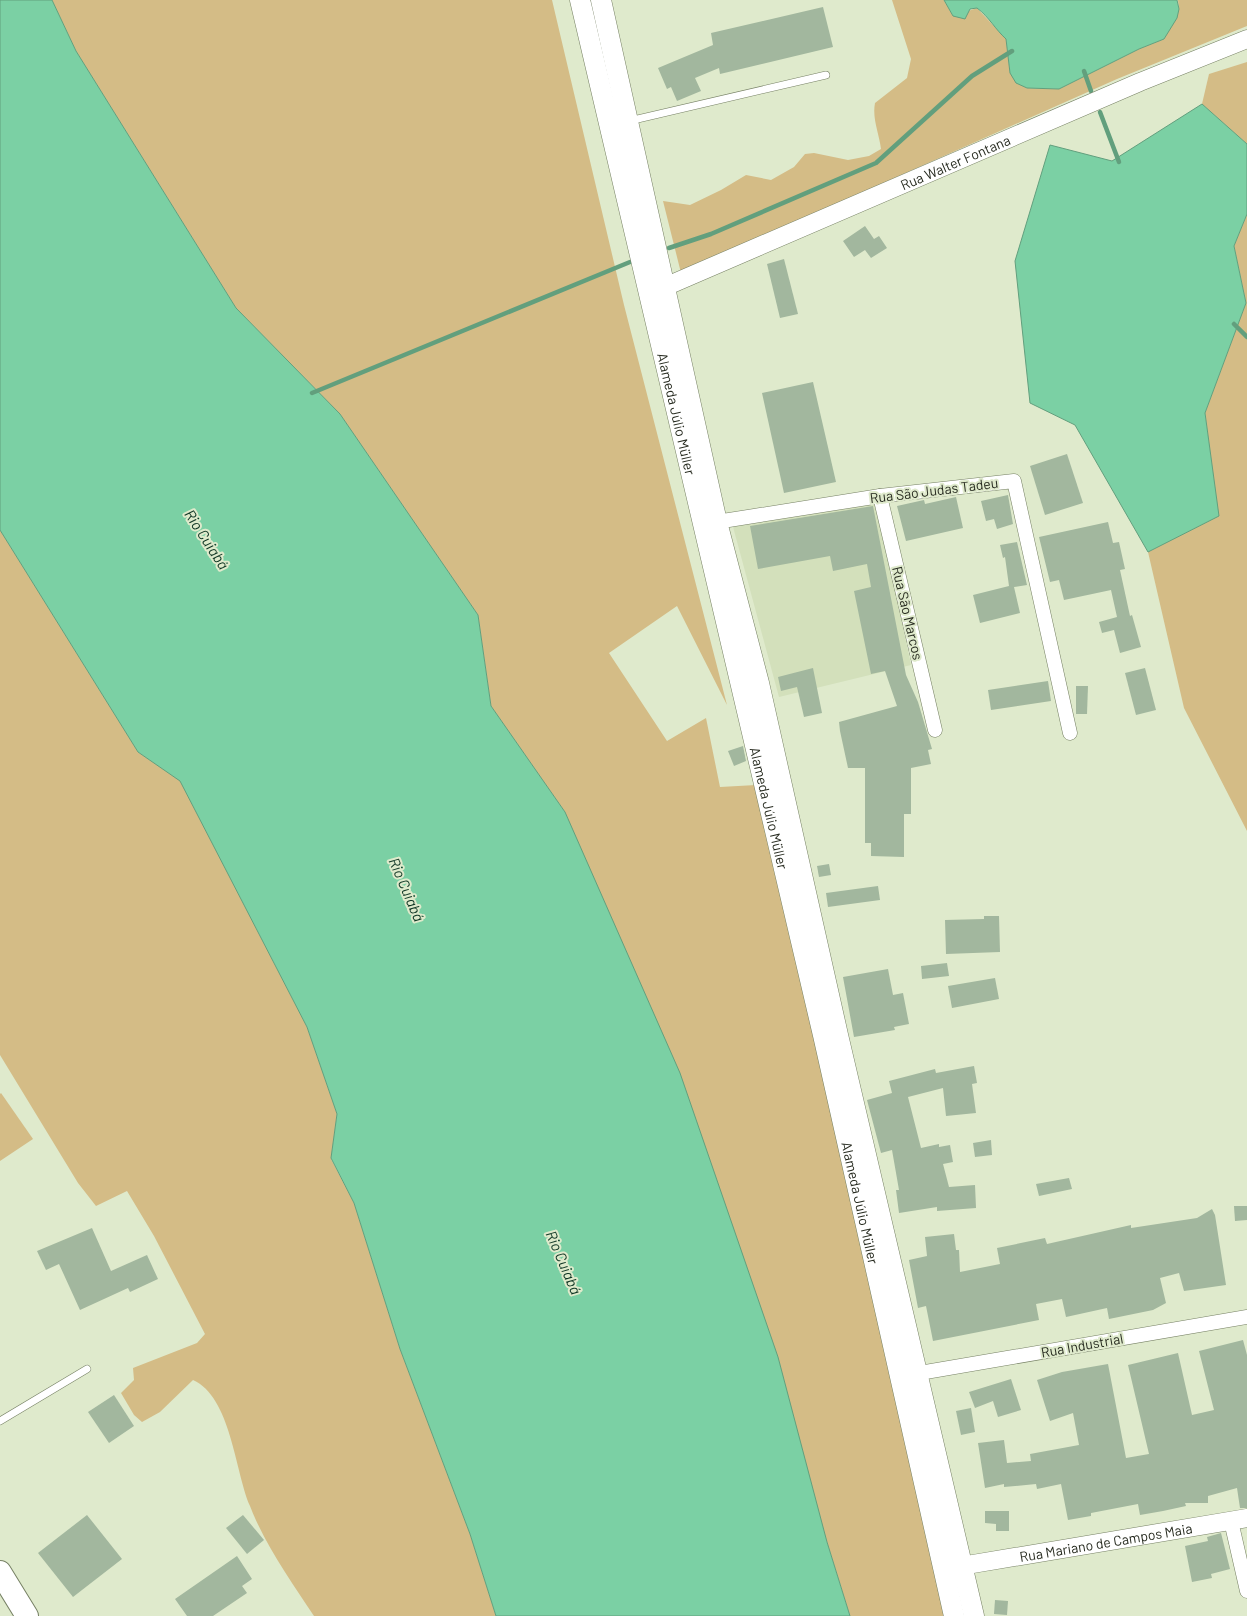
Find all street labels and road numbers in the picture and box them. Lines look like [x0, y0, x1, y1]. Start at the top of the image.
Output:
street label: Rua Walter Fontana [898, 131, 1013, 193]
street label: Alameda Júlio Müller [655, 351, 700, 477]
street label: Rua São Judas Tadeu [869, 474, 999, 506]
street label: Rua São Marcos [889, 565, 927, 662]
street label: Alameda Júlio Müller [747, 745, 792, 871]
street label: Alameda Júlio Müller [839, 1140, 883, 1265]
street label: Rua Industrial [1040, 1329, 1124, 1361]
street label: Rua Mariano de Campos Maia [1018, 1519, 1193, 1565]

